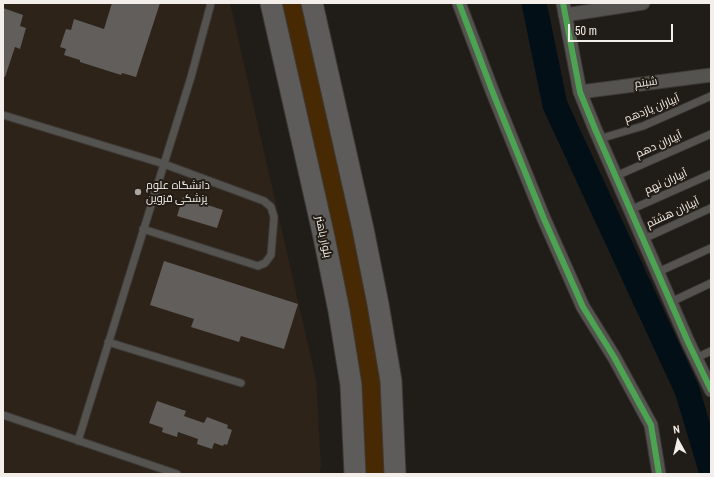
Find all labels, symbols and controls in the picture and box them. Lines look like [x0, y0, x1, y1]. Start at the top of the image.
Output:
scale bar [570, 16, 675, 42]
text: 50 m [575, 23, 597, 39]
street label: شبنم [634, 75, 658, 91]
street label: آبیاران یازدهم [622, 92, 682, 126]
street label: آبیاران دهم [634, 129, 684, 161]
street label: آبیاران نهم [643, 167, 689, 197]
place label: دانشگاه علوم پزشکی قزوین [146, 179, 210, 205]
marker: دانشگاه علوم پزشکی قزوین [133, 187, 143, 197]
street label: آبیاران هشتم [644, 195, 702, 231]
street label: بلوار باهنر [312, 215, 334, 259]
north arrow [658, 421, 698, 461]
text: N [672, 422, 681, 437]

